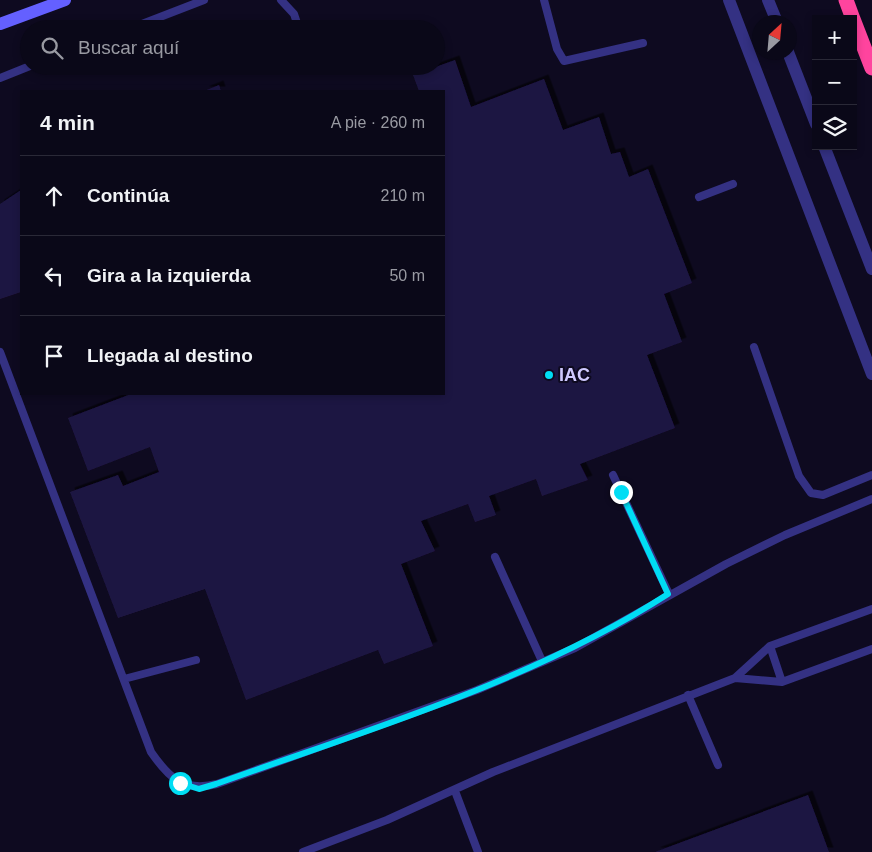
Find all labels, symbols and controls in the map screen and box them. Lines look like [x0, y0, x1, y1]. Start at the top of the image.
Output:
north arrow [752, 15, 797, 60]
map controls [812, 15, 857, 150]
button: + [812, 15, 857, 60]
search box [20, 20, 445, 75]
icon: search [38, 34, 66, 62]
text: Buscar aquí [78, 37, 179, 58]
button: − [812, 60, 857, 105]
button: layers [812, 105, 857, 150]
text: 4 min [40, 111, 95, 134]
text: A pie · 260 m [331, 114, 425, 131]
icon: ahead [40, 182, 68, 210]
text: Continúa [87, 185, 169, 206]
text: 210 m [381, 187, 425, 204]
icon: left [40, 262, 68, 290]
text: Gira a la izquierda [87, 265, 251, 286]
text: 50 m [389, 267, 425, 284]
icon: arrive [40, 342, 68, 370]
text: Llegada al destino [87, 345, 253, 366]
place label: IAC [559, 365, 590, 385]
marker: IAC [543, 369, 555, 381]
route end [610, 481, 633, 504]
route start [169, 772, 192, 795]

